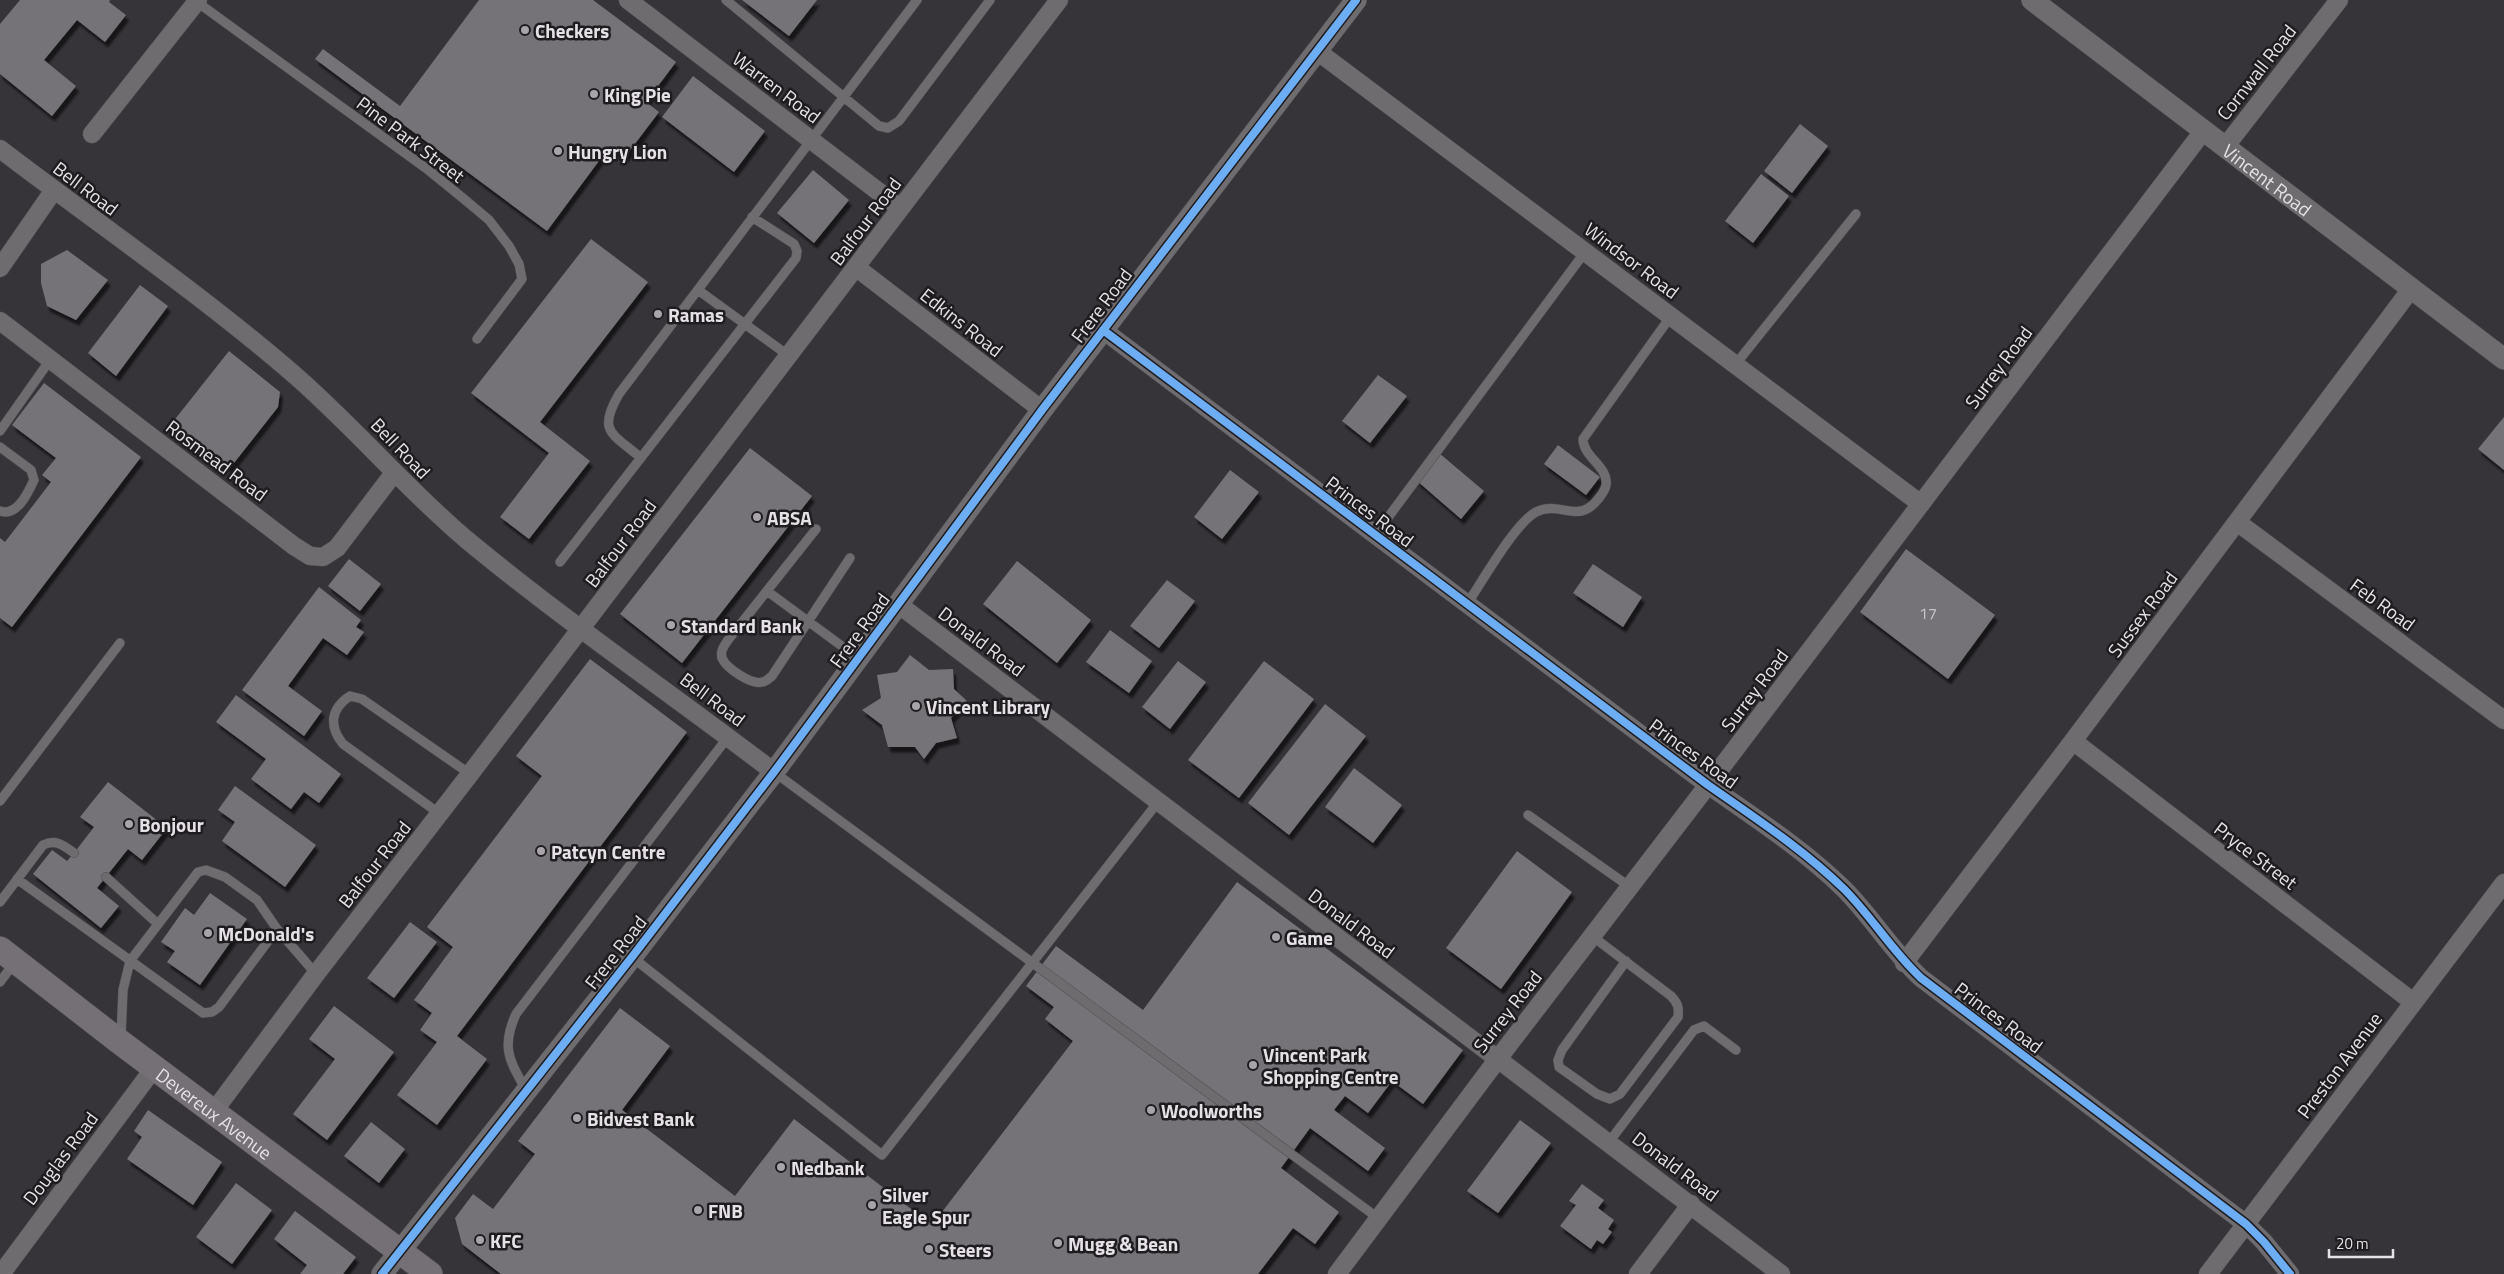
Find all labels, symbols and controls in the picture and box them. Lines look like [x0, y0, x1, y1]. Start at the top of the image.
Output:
place label: Checkers [535, 16, 609, 45]
street label: Cornwall Road [2209, 18, 2303, 126]
marker: Checkers [519, 24, 531, 36]
street label: Warren Road [727, 44, 827, 130]
place label: King Pie [604, 80, 671, 109]
marker: King Pie [588, 88, 600, 100]
street label: Pine Park Street [351, 89, 471, 190]
street label: Vincent Road [2217, 136, 2318, 223]
place label: Hungry Lion [568, 137, 667, 166]
marker: Hungry Lion [552, 145, 564, 157]
street label: Bell Road [47, 154, 125, 222]
street label: Balfour Road [822, 171, 908, 271]
street label: Windsor Road [1579, 215, 1685, 305]
street label: Frere Road [1063, 262, 1139, 348]
street label: Edkins Road [914, 280, 1010, 364]
place label: Ramas [668, 300, 724, 329]
marker: Ramas [652, 308, 664, 320]
street label: Surrey Road [1957, 319, 2039, 415]
street label: Bell Road [364, 411, 438, 485]
street label: Rosmead Road [160, 412, 274, 508]
street label: Princes Road [1320, 468, 1420, 554]
street label: Balfour Road [577, 493, 663, 593]
place label: ABSA [767, 503, 812, 532]
marker: ABSA [751, 511, 763, 523]
street label: Sussex Road [2100, 565, 2184, 663]
street label: Feb Road [2344, 570, 2422, 638]
street label: Frere Road [822, 586, 896, 674]
street label: Donald Road [933, 599, 1031, 683]
house number: 17 [1919, 601, 1937, 625]
place label: Standard Bank [681, 611, 802, 640]
marker: Standard Bank [665, 619, 677, 631]
street label: Surrey Road [1713, 642, 1795, 738]
street label: Bell Road [674, 665, 752, 733]
place label: Vincent Library [926, 692, 1051, 721]
marker: Vincent Library [910, 700, 922, 712]
street label: Princes Road [1643, 711, 1745, 795]
place label: Bonjour [139, 810, 204, 839]
street label: Balfour Road [331, 814, 417, 914]
street label: Pryce Street [2208, 814, 2304, 896]
marker: Bonjour [123, 818, 135, 830]
place label: Patcyn Centre [551, 837, 666, 866]
marker: Patcyn Centre [535, 845, 547, 857]
street label: Donald Road [1303, 881, 1401, 965]
street label: Frere Road [577, 909, 653, 995]
place label: McDonald's [218, 919, 314, 948]
place label: Game [1286, 923, 1333, 952]
marker: McDonald's [202, 927, 214, 939]
marker: Game [1270, 931, 1282, 943]
street label: Surrey Road [1466, 964, 1548, 1058]
street label: Princes Road [1949, 974, 2049, 1060]
street label: Preston Avenue [2289, 1006, 2389, 1124]
place label: Vincent Park Shopping Centre [1263, 1040, 1399, 1091]
marker: Vincent Park Shopping Centre [1247, 1059, 1259, 1071]
street label: Devereux Avenue [150, 1060, 279, 1166]
place label: Woolworths [1161, 1096, 1262, 1125]
place label: Bidvest Bank [587, 1104, 695, 1133]
marker: Woolworths [1145, 1104, 1157, 1116]
street label: Douglas Road [15, 1105, 105, 1211]
marker: Bidvest Bank [571, 1112, 583, 1124]
street label: Donald Road [1627, 1124, 1725, 1208]
place label: Nedbank [791, 1153, 865, 1182]
marker: Nedbank [775, 1161, 787, 1173]
place label: Silver Eagle Spur [882, 1180, 970, 1231]
place label: FNB [708, 1196, 743, 1225]
marker: Silver Eagle Spur [866, 1199, 878, 1211]
marker: FNB [692, 1204, 704, 1216]
place label: KFC [490, 1226, 522, 1255]
scale bar [2329, 1226, 2393, 1258]
place label: Mugg & Bean [1068, 1229, 1178, 1258]
text: 20 m [2336, 1232, 2369, 1255]
marker: KFC [474, 1234, 486, 1246]
place label: Steers [939, 1235, 992, 1264]
marker: Mugg & Bean [1052, 1237, 1064, 1249]
marker: Steers [923, 1243, 935, 1255]

